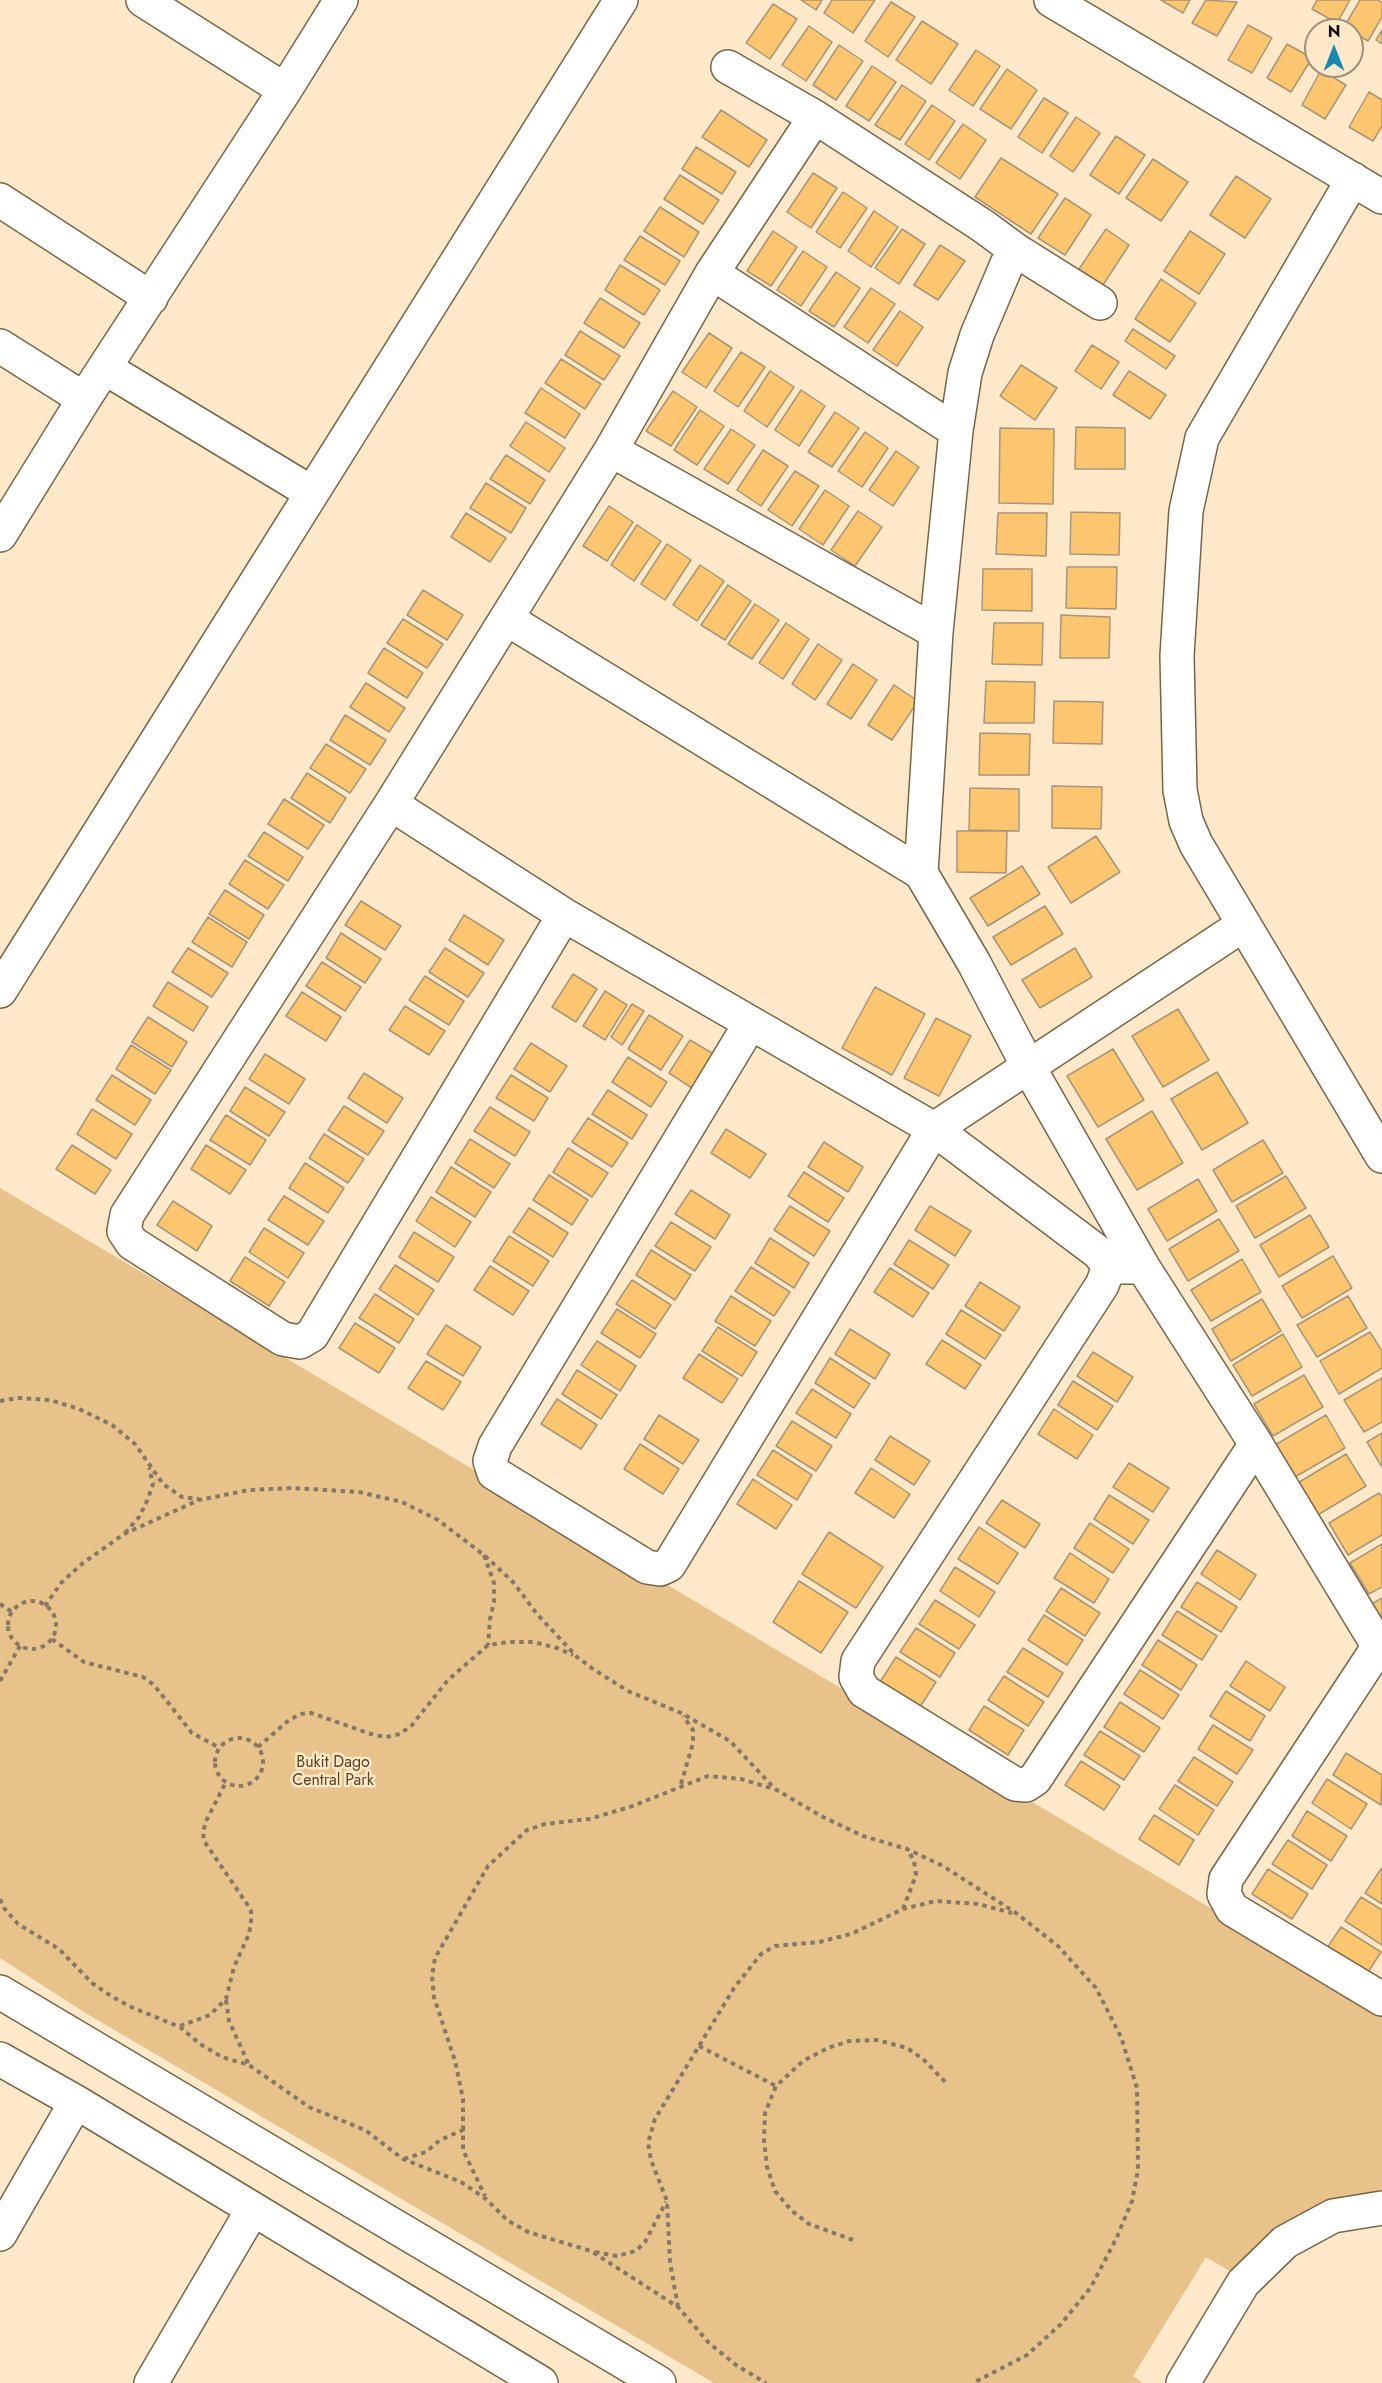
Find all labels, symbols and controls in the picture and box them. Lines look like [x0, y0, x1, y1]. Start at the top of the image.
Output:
north arrow [1304, 18, 1364, 78]
text: N [1328, 20, 1340, 43]
park label: Bukit Dago Central Park [292, 1753, 374, 1791]

